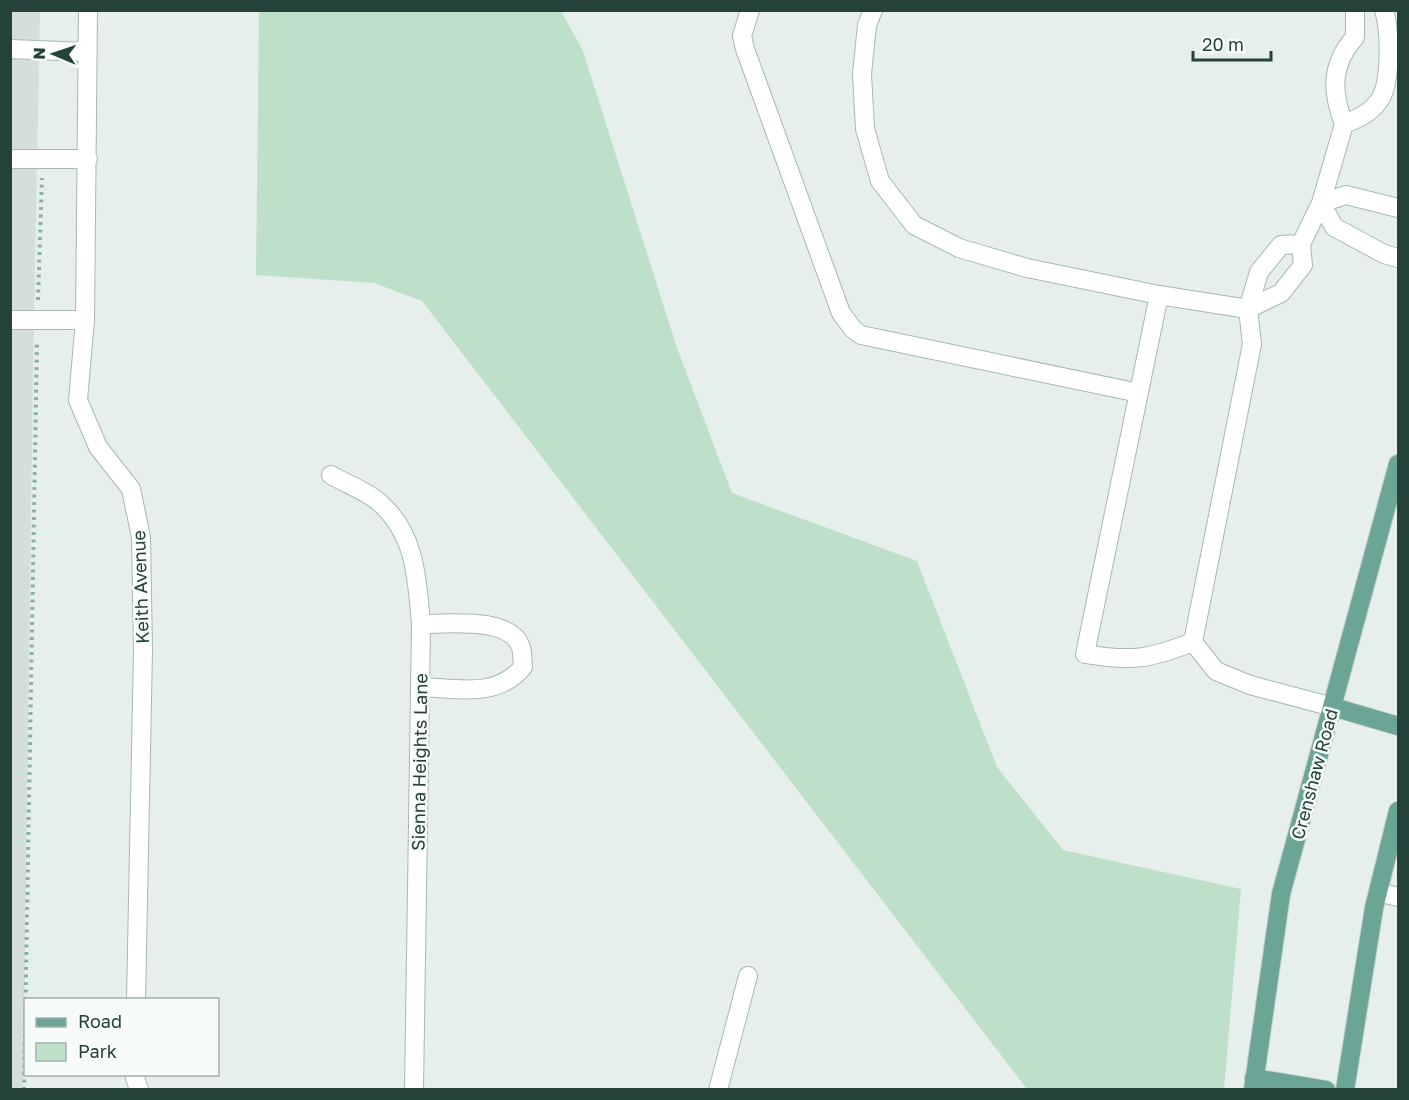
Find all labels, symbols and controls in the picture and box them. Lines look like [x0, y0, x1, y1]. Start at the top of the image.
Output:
north arrow [24, 24, 84, 84]
scale bar [1193, 24, 1271, 62]
text: 20 m [1202, 33, 1244, 55]
text: N [29, 47, 49, 60]
street label: Keith Avenue [127, 530, 153, 644]
street label: Sienna Heights Lane [406, 673, 432, 851]
street label: Crenshaw Road [1286, 706, 1342, 842]
legend [24, 998, 219, 1076]
text: Road [78, 1010, 122, 1032]
text: Park [78, 1040, 117, 1062]

